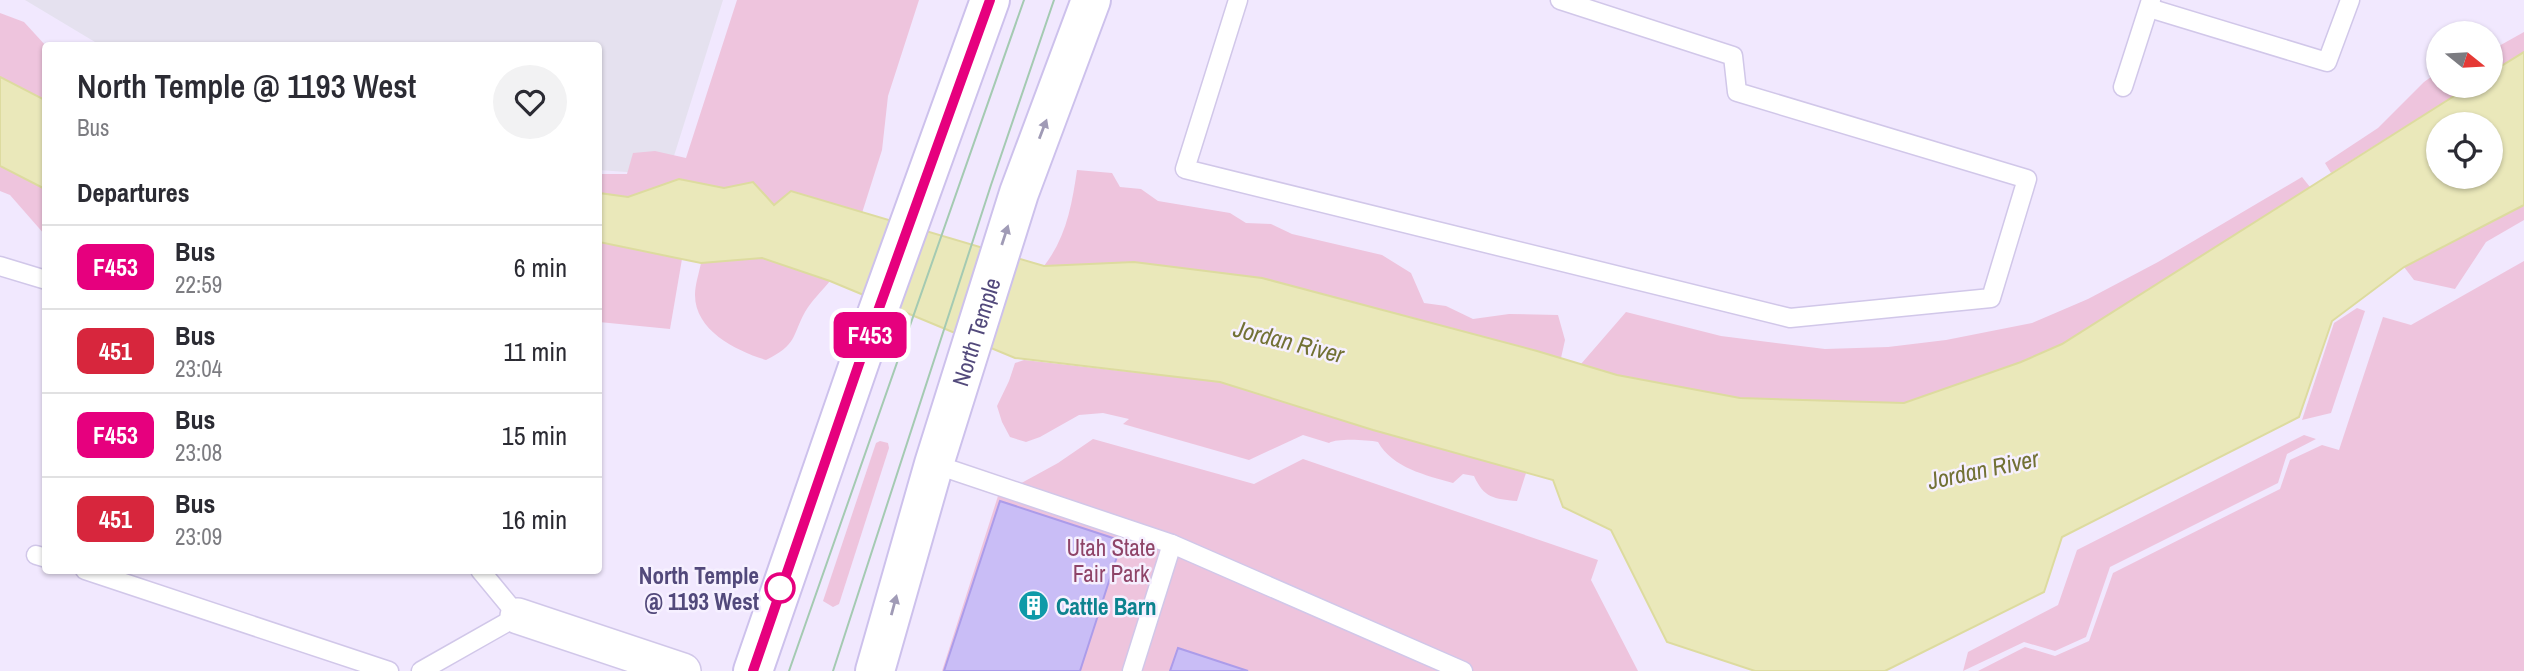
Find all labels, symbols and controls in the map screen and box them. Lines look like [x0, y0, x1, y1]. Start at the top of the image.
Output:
north arrow [2426, 21, 2502, 98]
map controls [2426, 21, 2503, 189]
text: North Temple @ 1193 West [77, 64, 416, 108]
button: heart [493, 65, 567, 139]
text: Bus [77, 112, 110, 143]
button: locate [2426, 112, 2503, 189]
one-way arrow [1038, 119, 1049, 140]
text: Departures [77, 175, 190, 210]
one-way arrow [1001, 225, 1011, 246]
text: Bus [175, 234, 215, 269]
text: 6 min [514, 250, 567, 285]
text: F453 [93, 251, 138, 283]
text: 22:59 [175, 269, 222, 300]
street label: North Temple [944, 274, 1007, 390]
line badge: F453 [821, 312, 919, 358]
water label: Jordan River [1230, 312, 1349, 371]
text: Bus [175, 318, 215, 353]
text: F453 [848, 319, 892, 351]
text: 11 min [503, 334, 567, 369]
text: 451 [99, 335, 132, 367]
text: 23:04 [175, 353, 222, 384]
text: Bus [175, 402, 215, 437]
text: 15 min [502, 418, 567, 453]
text: F453 [93, 419, 138, 451]
text: 23:08 [175, 437, 222, 468]
water label: Jordan River [1924, 441, 2043, 497]
text: Bus [175, 486, 215, 521]
text: 16 min [502, 502, 567, 537]
text: 451 [99, 503, 132, 535]
text: 23:09 [175, 521, 222, 552]
park label: Utah State Fair Park [1066, 532, 1156, 589]
place label: North Temple @ 1193 West [639, 560, 759, 617]
marker: North Temple @ 1193 West [765, 573, 795, 603]
building icon: Cattle Barn [1016, 589, 1050, 623]
place label: Cattle Barn [1056, 591, 1157, 622]
one-way arrow [890, 595, 900, 616]

